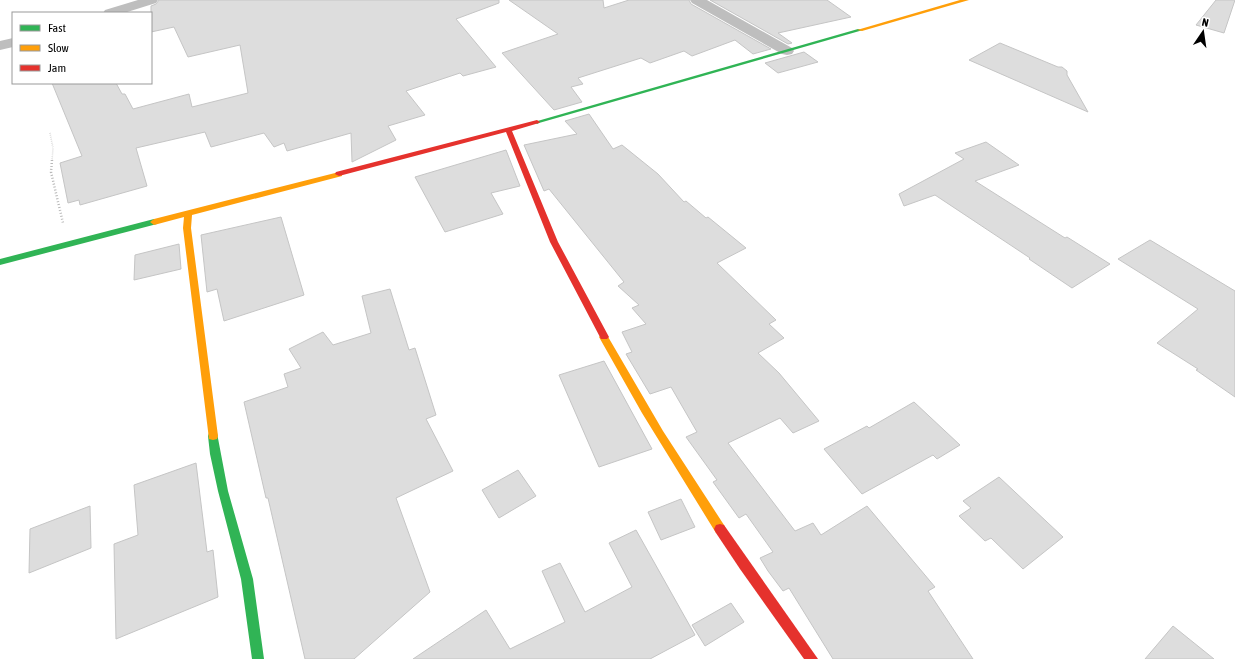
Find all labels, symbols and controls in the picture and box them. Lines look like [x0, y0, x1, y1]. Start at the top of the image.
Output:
legend [12, 12, 152, 84]
north arrow [1183, 12, 1223, 52]
text: N [1201, 16, 1210, 29]
text: Fast [48, 21, 66, 35]
text: Slow [48, 41, 69, 55]
text: Jam [48, 61, 66, 75]

